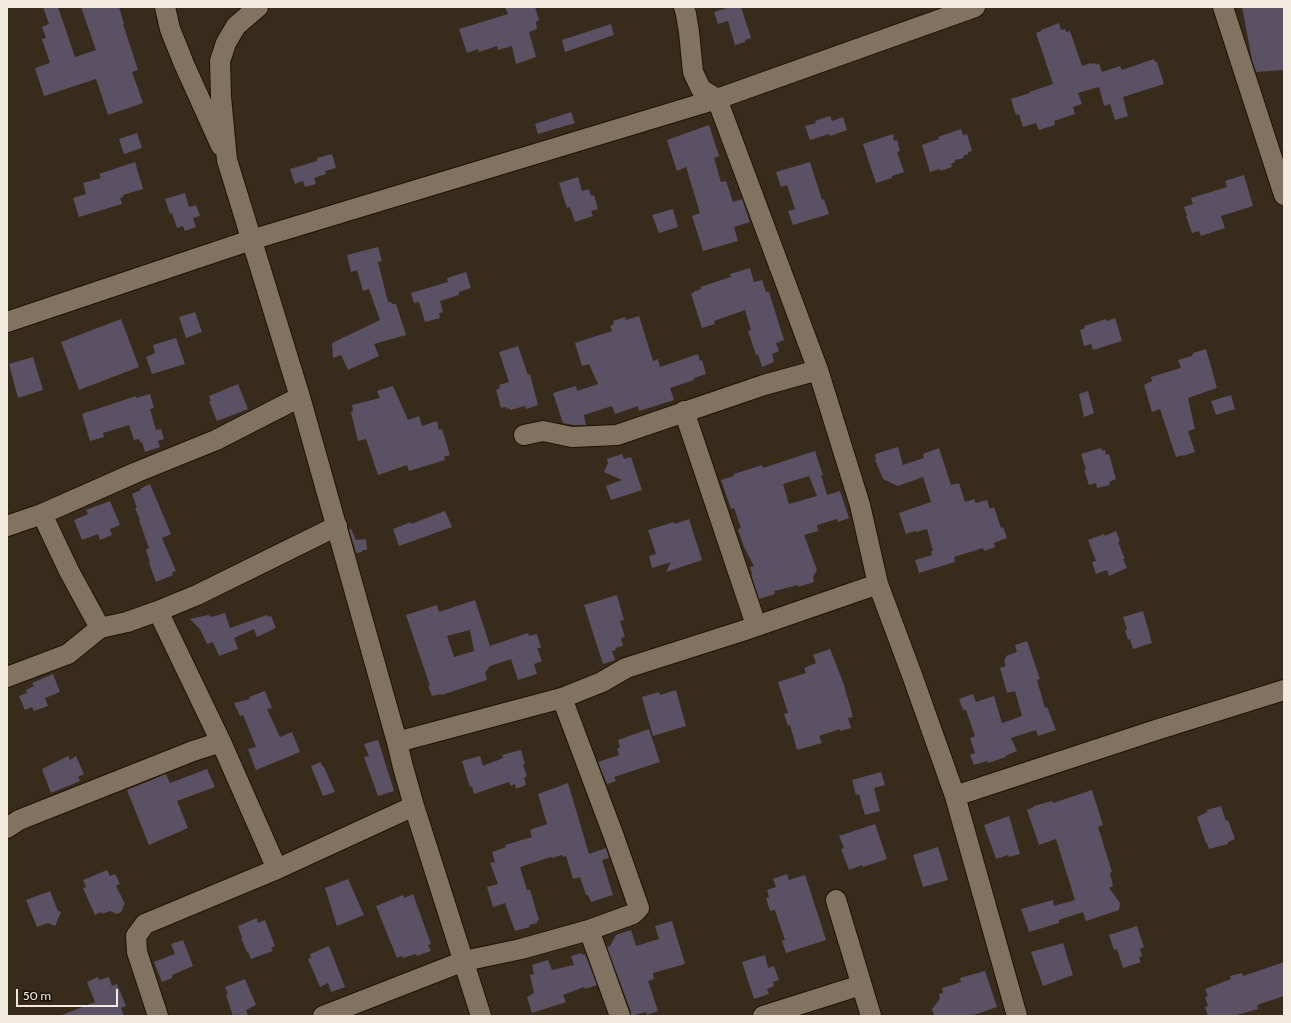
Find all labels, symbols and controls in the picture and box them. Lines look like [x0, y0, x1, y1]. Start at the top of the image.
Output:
scale bar [18, 981, 120, 1007]
text: 50 m [23, 988, 51, 1003]

